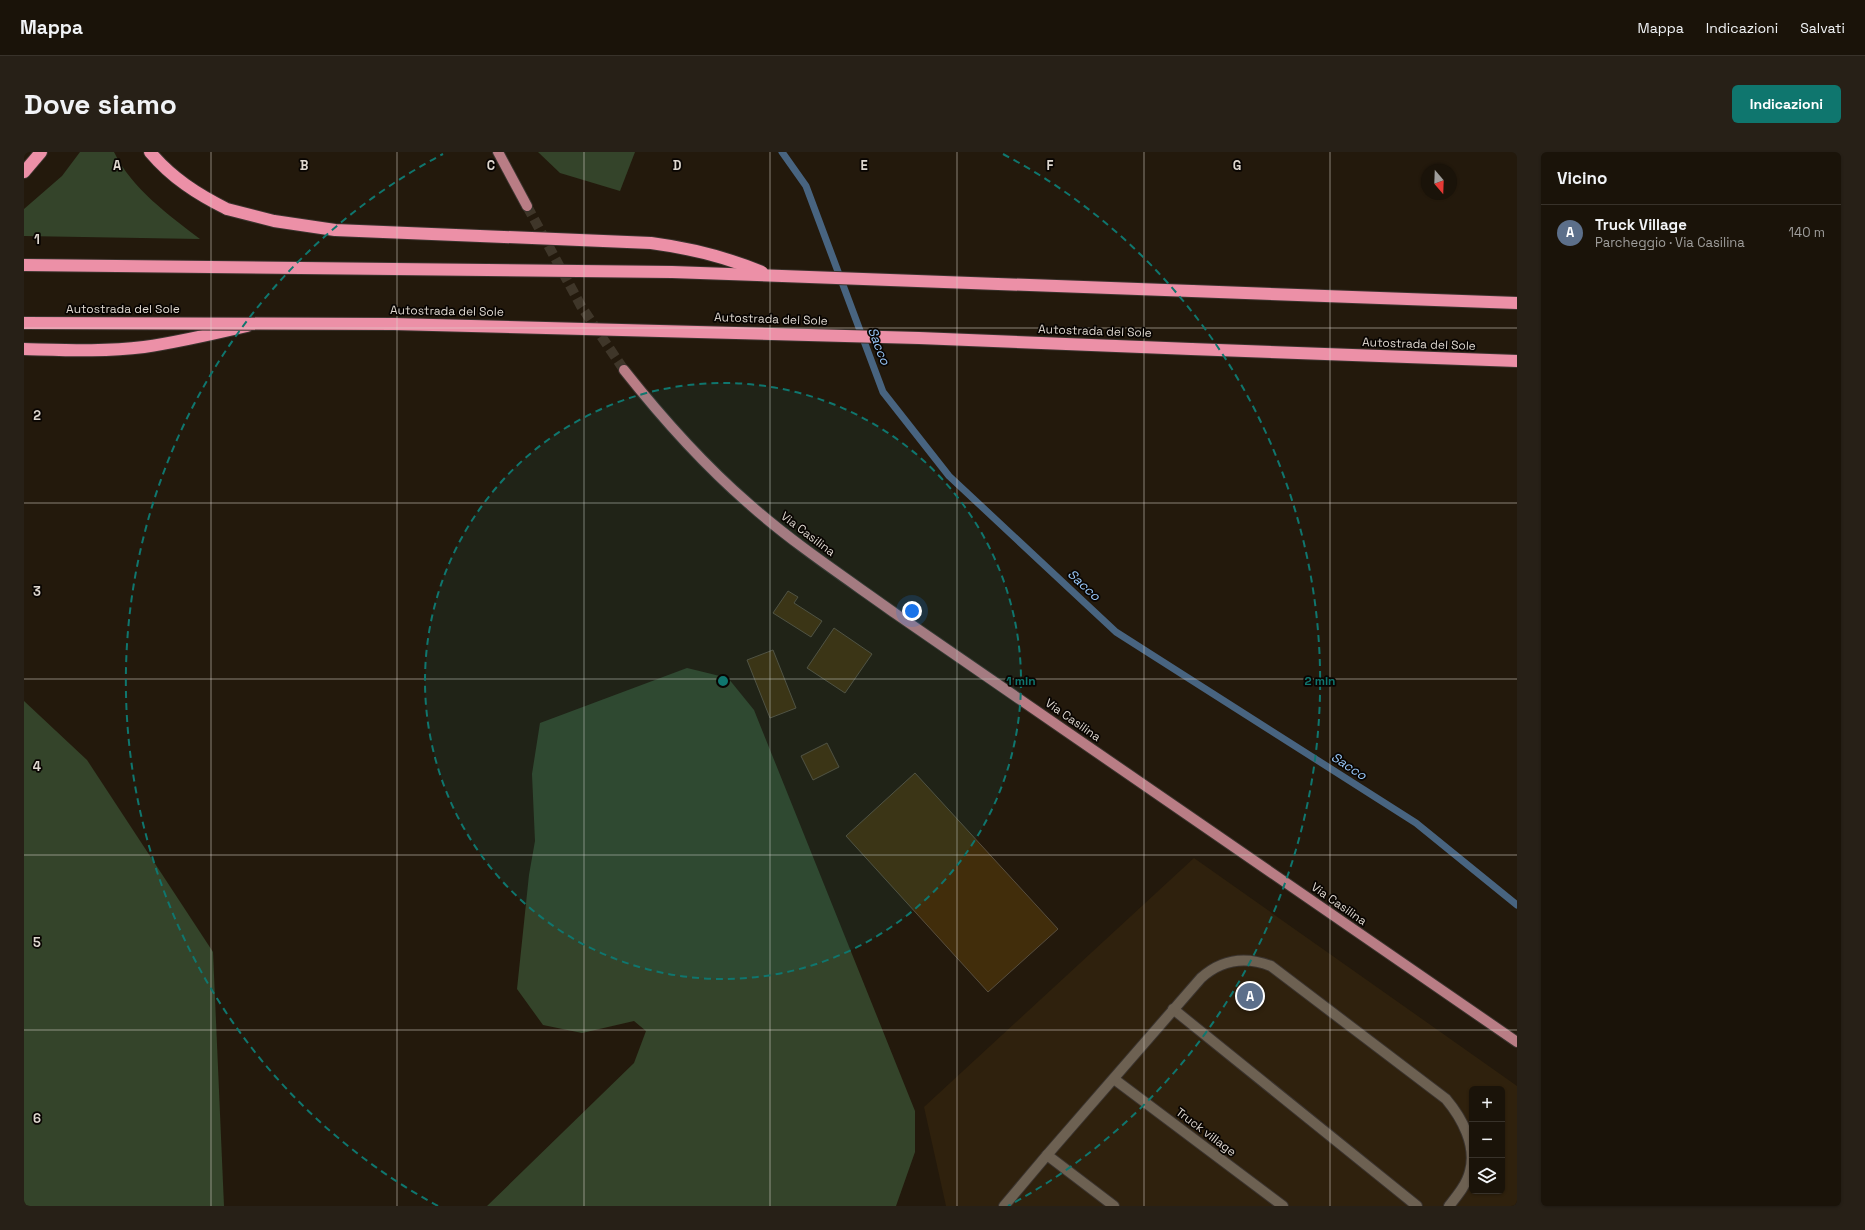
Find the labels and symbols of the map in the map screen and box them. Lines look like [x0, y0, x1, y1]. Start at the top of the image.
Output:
text: A [113, 157, 122, 174]
text: B [300, 157, 309, 174]
text: C [487, 157, 495, 174]
text: D [673, 157, 682, 174]
text: E [860, 157, 868, 174]
text: F [1047, 157, 1054, 174]
text: G [1233, 157, 1241, 174]
north arrow [1421, 164, 1457, 200]
text: 1 [34, 231, 40, 248]
street label: Autostrada del Sole [66, 301, 180, 317]
street label: Autostrada del Sole [390, 302, 504, 320]
street label: Autostrada del Sole [714, 309, 828, 329]
street label: Autostrada del Sole [1038, 321, 1152, 341]
water label: Sacco [864, 325, 894, 368]
street label: Autostrada del Sole [1362, 334, 1476, 354]
text: 2 [33, 407, 41, 424]
street label: Via Casilina [778, 508, 839, 560]
water label: Sacco [1064, 566, 1105, 605]
text: 3 [33, 583, 41, 600]
your location [902, 601, 922, 621]
text: 1 min [1006, 673, 1036, 689]
text: 2 min [1304, 673, 1336, 689]
centre of rings [716, 674, 730, 688]
street label: Via Casilina [1042, 695, 1104, 745]
water label: Sacco [1328, 748, 1371, 784]
text: 4 [33, 758, 41, 775]
street label: Via Casilina [1308, 879, 1370, 929]
text: 5 [33, 934, 41, 951]
pin: A [1237, 981, 1263, 1011]
street label: Truck village [1173, 1104, 1239, 1160]
text: 6 [33, 1110, 41, 1127]

